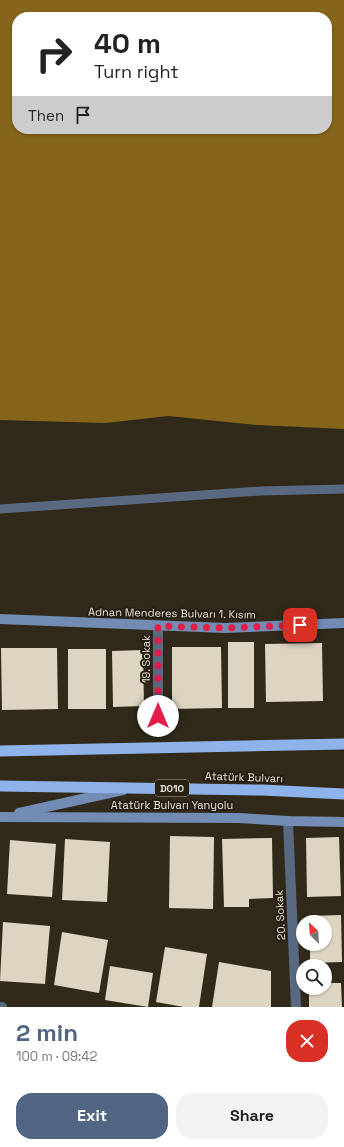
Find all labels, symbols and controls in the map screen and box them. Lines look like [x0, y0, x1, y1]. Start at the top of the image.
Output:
text: 40 m [94, 25, 161, 61]
icon: right [28, 28, 80, 80]
text: Turn right [94, 60, 178, 83]
icon: arrive [72, 104, 94, 126]
text: Then [28, 106, 64, 125]
street label: Adnan Menderes Bulvarı 1. Kısım [88, 605, 256, 621]
pin [283, 608, 317, 642]
icon: arrive [289, 614, 311, 636]
street label: 19. Sokak [139, 635, 153, 683]
position arrow [137, 695, 179, 737]
street label: Atatürk Bulvarı [205, 769, 283, 785]
road number: D010 [155, 780, 189, 796]
street label: Atatürk Bulvarı Yanyolu [111, 798, 233, 812]
street label: 20. Sokak [272, 889, 288, 941]
north arrow [296, 915, 332, 951]
map controls [296, 915, 332, 995]
button: search [296, 959, 332, 995]
text: 2 min [16, 1017, 78, 1048]
button: close [286, 1020, 328, 1062]
text: 100 m · 09:42 [16, 1048, 97, 1065]
button: Exit [16, 1093, 168, 1139]
button: Share [176, 1093, 328, 1139]

